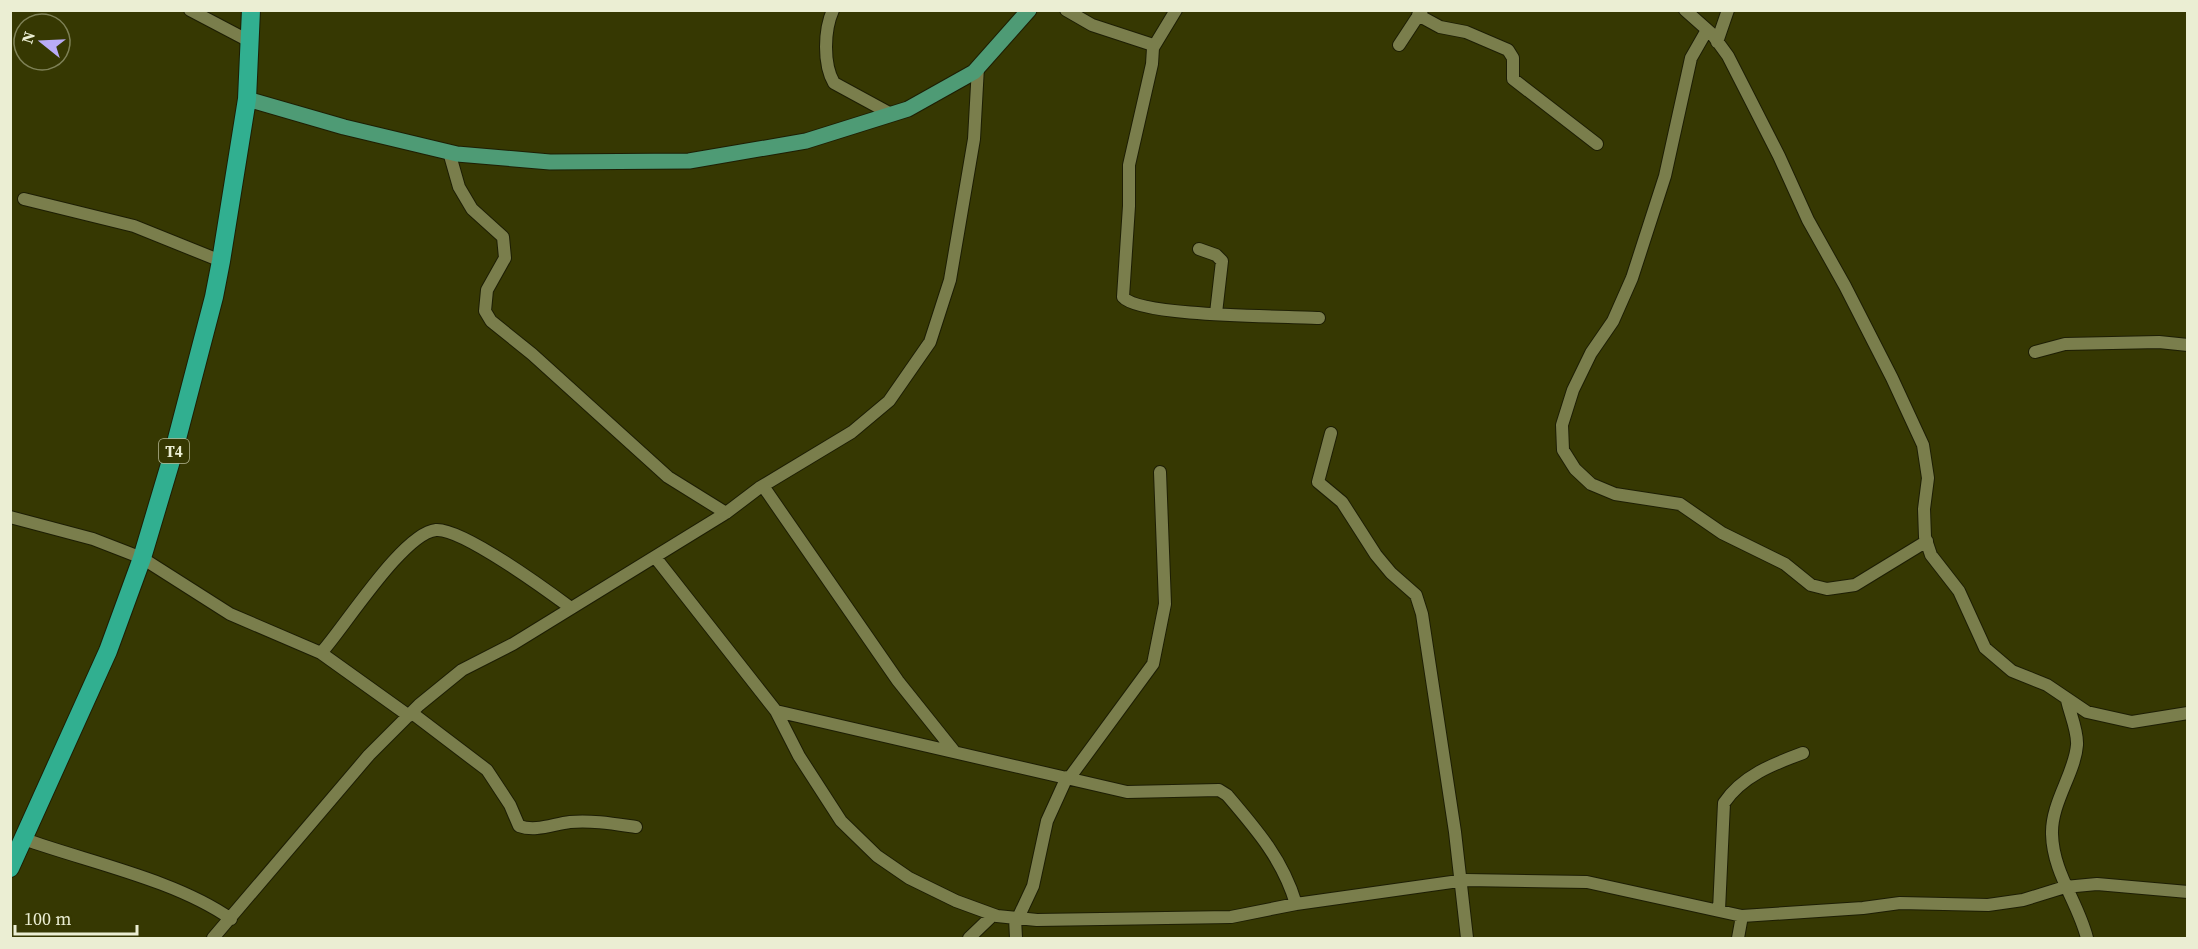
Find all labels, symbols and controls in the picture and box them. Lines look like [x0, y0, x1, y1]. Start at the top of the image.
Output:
north arrow [12, 12, 72, 72]
text: N [15, 28, 40, 46]
road number: T4 [159, 439, 189, 463]
scale bar [15, 898, 136, 936]
text: 100 m [24, 906, 71, 931]

